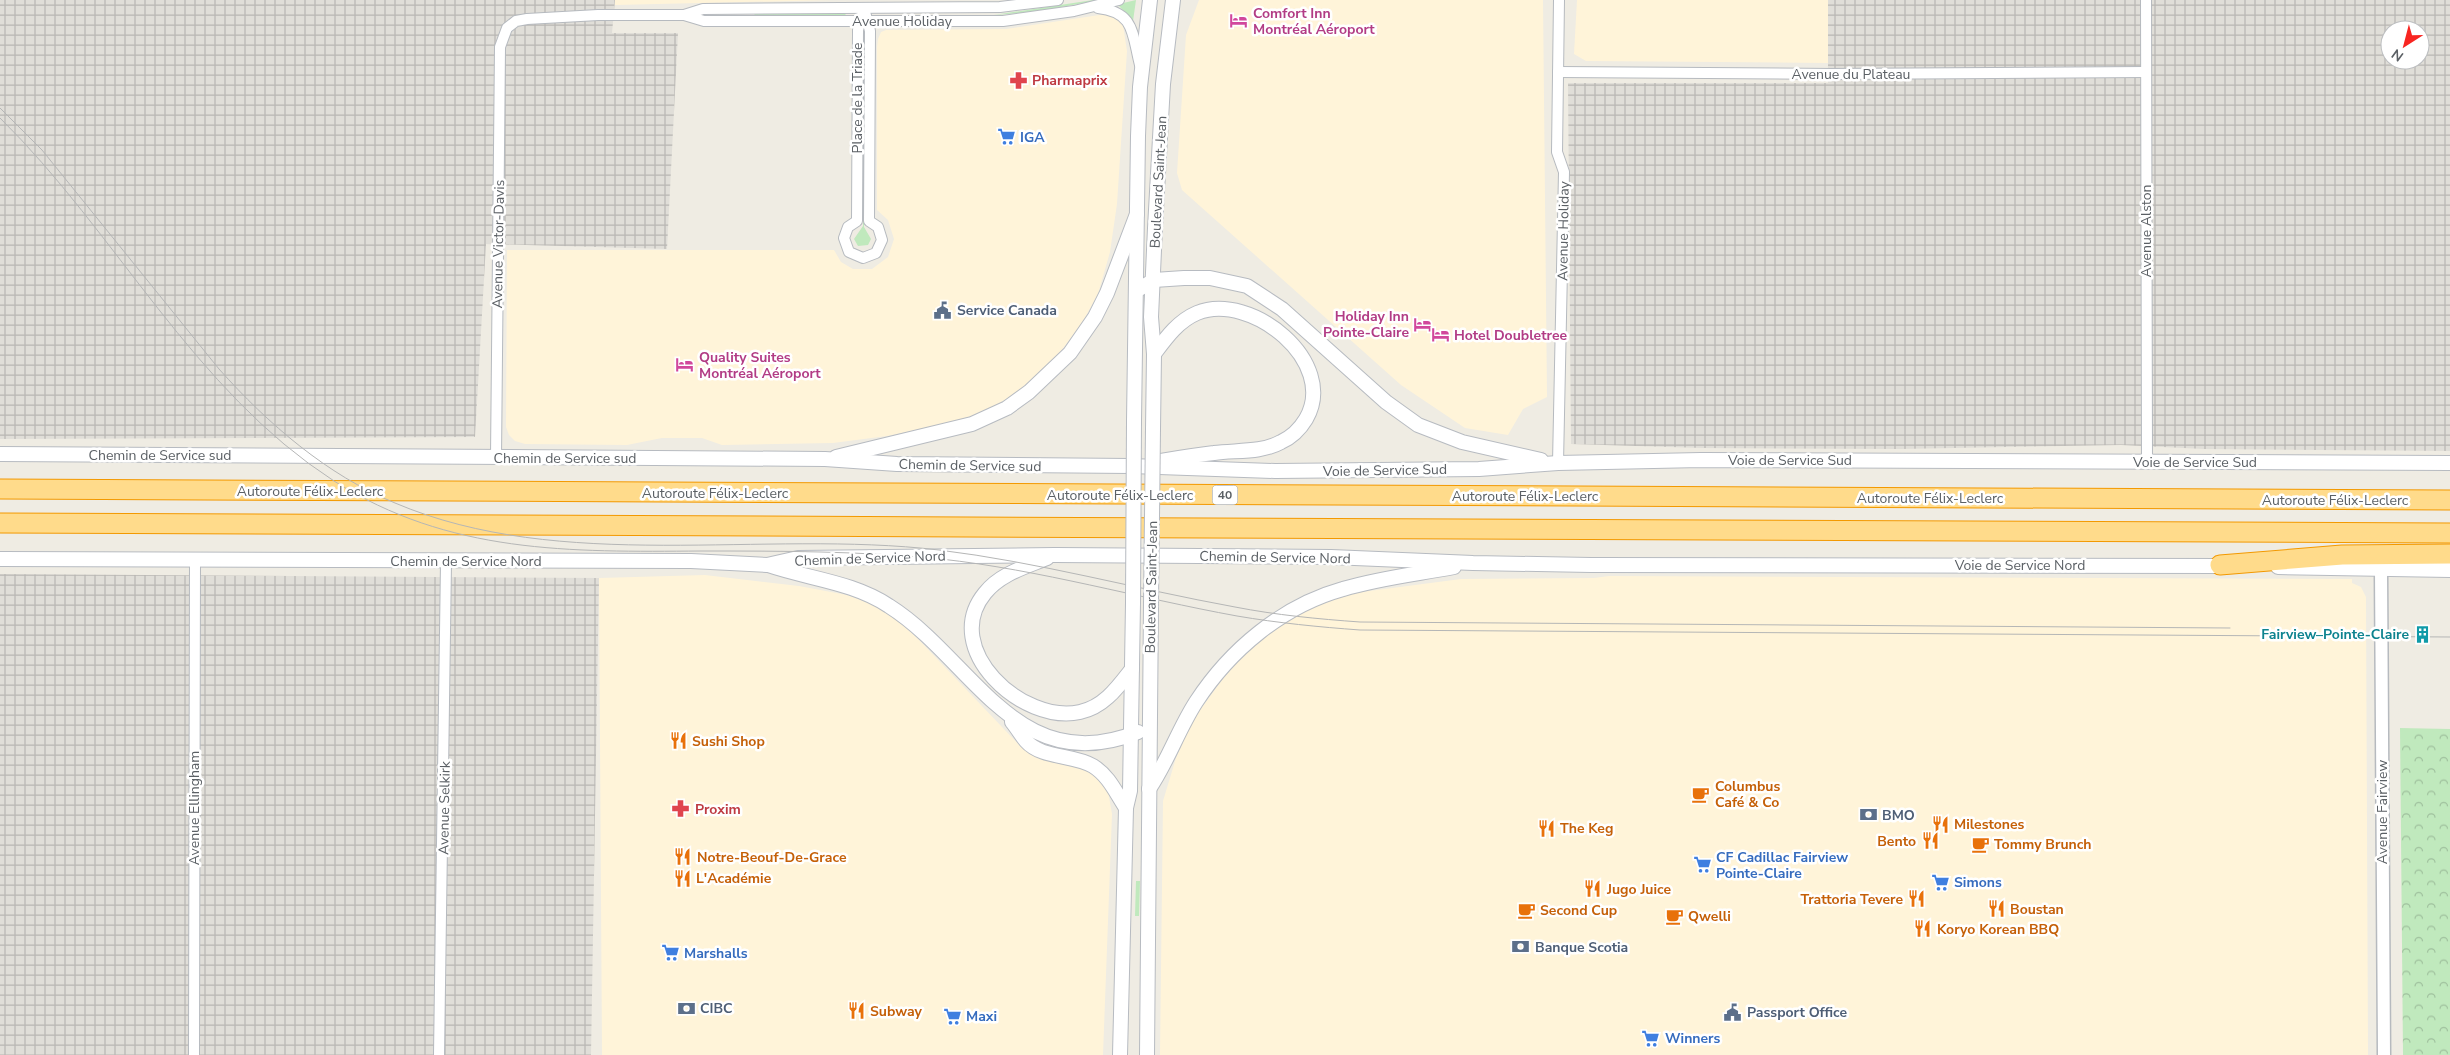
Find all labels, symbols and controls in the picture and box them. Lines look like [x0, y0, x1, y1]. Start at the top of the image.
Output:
place label: Comfort Inn Montréal Aéroport [1253, 4, 1375, 39]
hotel icon: Comfort Inn Montréal Aéroport [1229, 11, 1249, 31]
street label: Avenue Holiday [852, 12, 953, 31]
north arrow [2380, 20, 2430, 70]
street label: Place de la Triade [848, 43, 867, 153]
text: N [2388, 44, 2407, 66]
street label: Avenue du Plateau [1792, 65, 1910, 84]
pharmacy icon: Pharmaprix [1008, 70, 1028, 90]
place label: Pharmaprix [1032, 71, 1108, 90]
street label: Boulevard Saint-Jean [1146, 115, 1171, 249]
supermarket icon: IGA [996, 127, 1016, 147]
place label: IGA [1020, 128, 1045, 147]
street label: Avenue Victor-Davis [488, 179, 509, 309]
street label: Avenue Holiday [1553, 180, 1574, 281]
street label: Avenue Alston [2137, 185, 2156, 277]
public building icon: Service Canada [933, 300, 953, 320]
place label: Service Canada [957, 301, 1057, 320]
place label: Holiday Inn Pointe-Claire [1323, 307, 1409, 342]
hotel icon: Holiday Inn Pointe-Claire [1413, 314, 1433, 334]
hotel icon: Hotel Doubletree [1430, 325, 1450, 345]
place label: Hotel Doubletree [1454, 326, 1567, 345]
place label: Quality Suites Montréal Aéroport [699, 348, 821, 383]
hotel icon: Quality Suites Montréal Aéroport [675, 355, 695, 375]
street label: Chemin de Service sud [89, 446, 231, 465]
street label: Chemin de Service sud [494, 449, 636, 468]
street label: Voie de Service Sud [1727, 451, 1852, 470]
street label: Voie de Service Sud [2132, 453, 2257, 472]
street label: Chemin de Service sud [898, 455, 1042, 476]
street label: Voie de Service Sud [1322, 460, 1447, 481]
street label: Autoroute Félix-Leclerc [237, 482, 384, 501]
street label: Autoroute Félix-Leclerc [642, 484, 789, 503]
street label: Autoroute Félix-Leclerc [1047, 486, 1194, 505]
road number: 40 [1212, 486, 1238, 504]
street label: Autoroute Félix-Leclerc [1452, 487, 1599, 506]
street label: Autoroute Félix-Leclerc [1857, 489, 2004, 508]
street label: Autoroute Félix-Leclerc [2262, 491, 2409, 510]
street label: Boulevard Saint-Jean [1141, 521, 1162, 653]
street label: Chemin de Service Nord [794, 546, 946, 571]
street label: Chemin de Service Nord [1199, 547, 1351, 568]
street label: Chemin de Service Nord [390, 552, 542, 571]
street label: Voie de Service Nord [1954, 556, 2085, 575]
building icon: Fairview–Pointe-Claire [2413, 624, 2433, 644]
place label: Fairview–Pointe-Claire [2261, 625, 2409, 644]
restaurant icon: Sushi Shop [668, 731, 688, 751]
place label: Sushi Shop [692, 732, 765, 751]
street label: Avenue Ellingham [185, 751, 204, 865]
street label: Avenue Selkirk [434, 760, 455, 855]
street label: Avenue Fairview [2373, 760, 2392, 864]
place label: Columbus Café & Co [1715, 777, 1780, 812]
cafe icon: Columbus Café & Co [1691, 784, 1711, 804]
pharmacy icon: Proxim [671, 799, 691, 819]
place label: Proxim [695, 800, 741, 819]
bank icon: BMO [1858, 805, 1878, 825]
place label: BMO [1882, 806, 1915, 825]
restaurant icon: Milestones [1930, 814, 1950, 834]
place label: Milestones [1954, 815, 2025, 834]
restaurant icon: The Keg [1536, 818, 1556, 838]
place label: The Keg [1560, 819, 1613, 838]
restaurant icon: Bento [1920, 831, 1940, 851]
place label: Bento [1877, 832, 1916, 851]
cafe icon: Tommy Brunch [1970, 834, 1990, 854]
place label: Tommy Brunch [1994, 835, 2092, 854]
restaurant icon: Notre-Beouf-De-Grace [673, 847, 693, 867]
place label: Notre-Beouf-De-Grace [697, 848, 847, 867]
place label: CF Cadillac Fairview Pointe-Claire [1716, 848, 1848, 883]
supermarket icon: CF Cadillac Fairview Pointe-Claire [1692, 855, 1712, 875]
restaurant icon: L'Académie [672, 868, 692, 888]
place label: L'Académie [696, 869, 772, 888]
supermarket icon: Simons [1930, 872, 1950, 892]
place label: Simons [1954, 873, 2002, 892]
restaurant icon: Jugo Juice [1583, 879, 1603, 899]
place label: Jugo Juice [1606, 880, 1671, 899]
restaurant icon: Trattoria Tevere [1907, 889, 1927, 909]
place label: Trattoria Tevere [1801, 890, 1903, 909]
restaurant icon: Boustan [1986, 899, 2006, 919]
cafe icon: Second Cup [1516, 900, 1536, 920]
place label: Boustan [2010, 900, 2064, 919]
place label: Second Cup [1540, 901, 1617, 920]
cafe icon: Qwelli [1664, 906, 1684, 926]
place label: Qwelli [1688, 907, 1731, 926]
restaurant icon: Koryo Korean BBQ [1913, 919, 1933, 939]
place label: Koryo Korean BBQ [1937, 920, 2059, 939]
bank icon: Banque Scotia [1511, 937, 1531, 957]
place label: Banque Scotia [1535, 938, 1628, 957]
supermarket icon: Marshalls [660, 943, 680, 963]
place label: Marshalls [684, 944, 748, 963]
bank icon: CIBC [676, 998, 696, 1018]
place label: CIBC [700, 999, 733, 1018]
restaurant icon: Subway [846, 1001, 866, 1021]
place label: Subway [870, 1002, 923, 1021]
public building icon: Passport Office [1723, 1002, 1743, 1022]
place label: Passport Office [1747, 1003, 1847, 1022]
supermarket icon: Maxi [942, 1006, 962, 1026]
place label: Maxi [966, 1007, 997, 1026]
supermarket icon: Winners [1641, 1028, 1661, 1048]
place label: Winners [1665, 1029, 1721, 1048]

